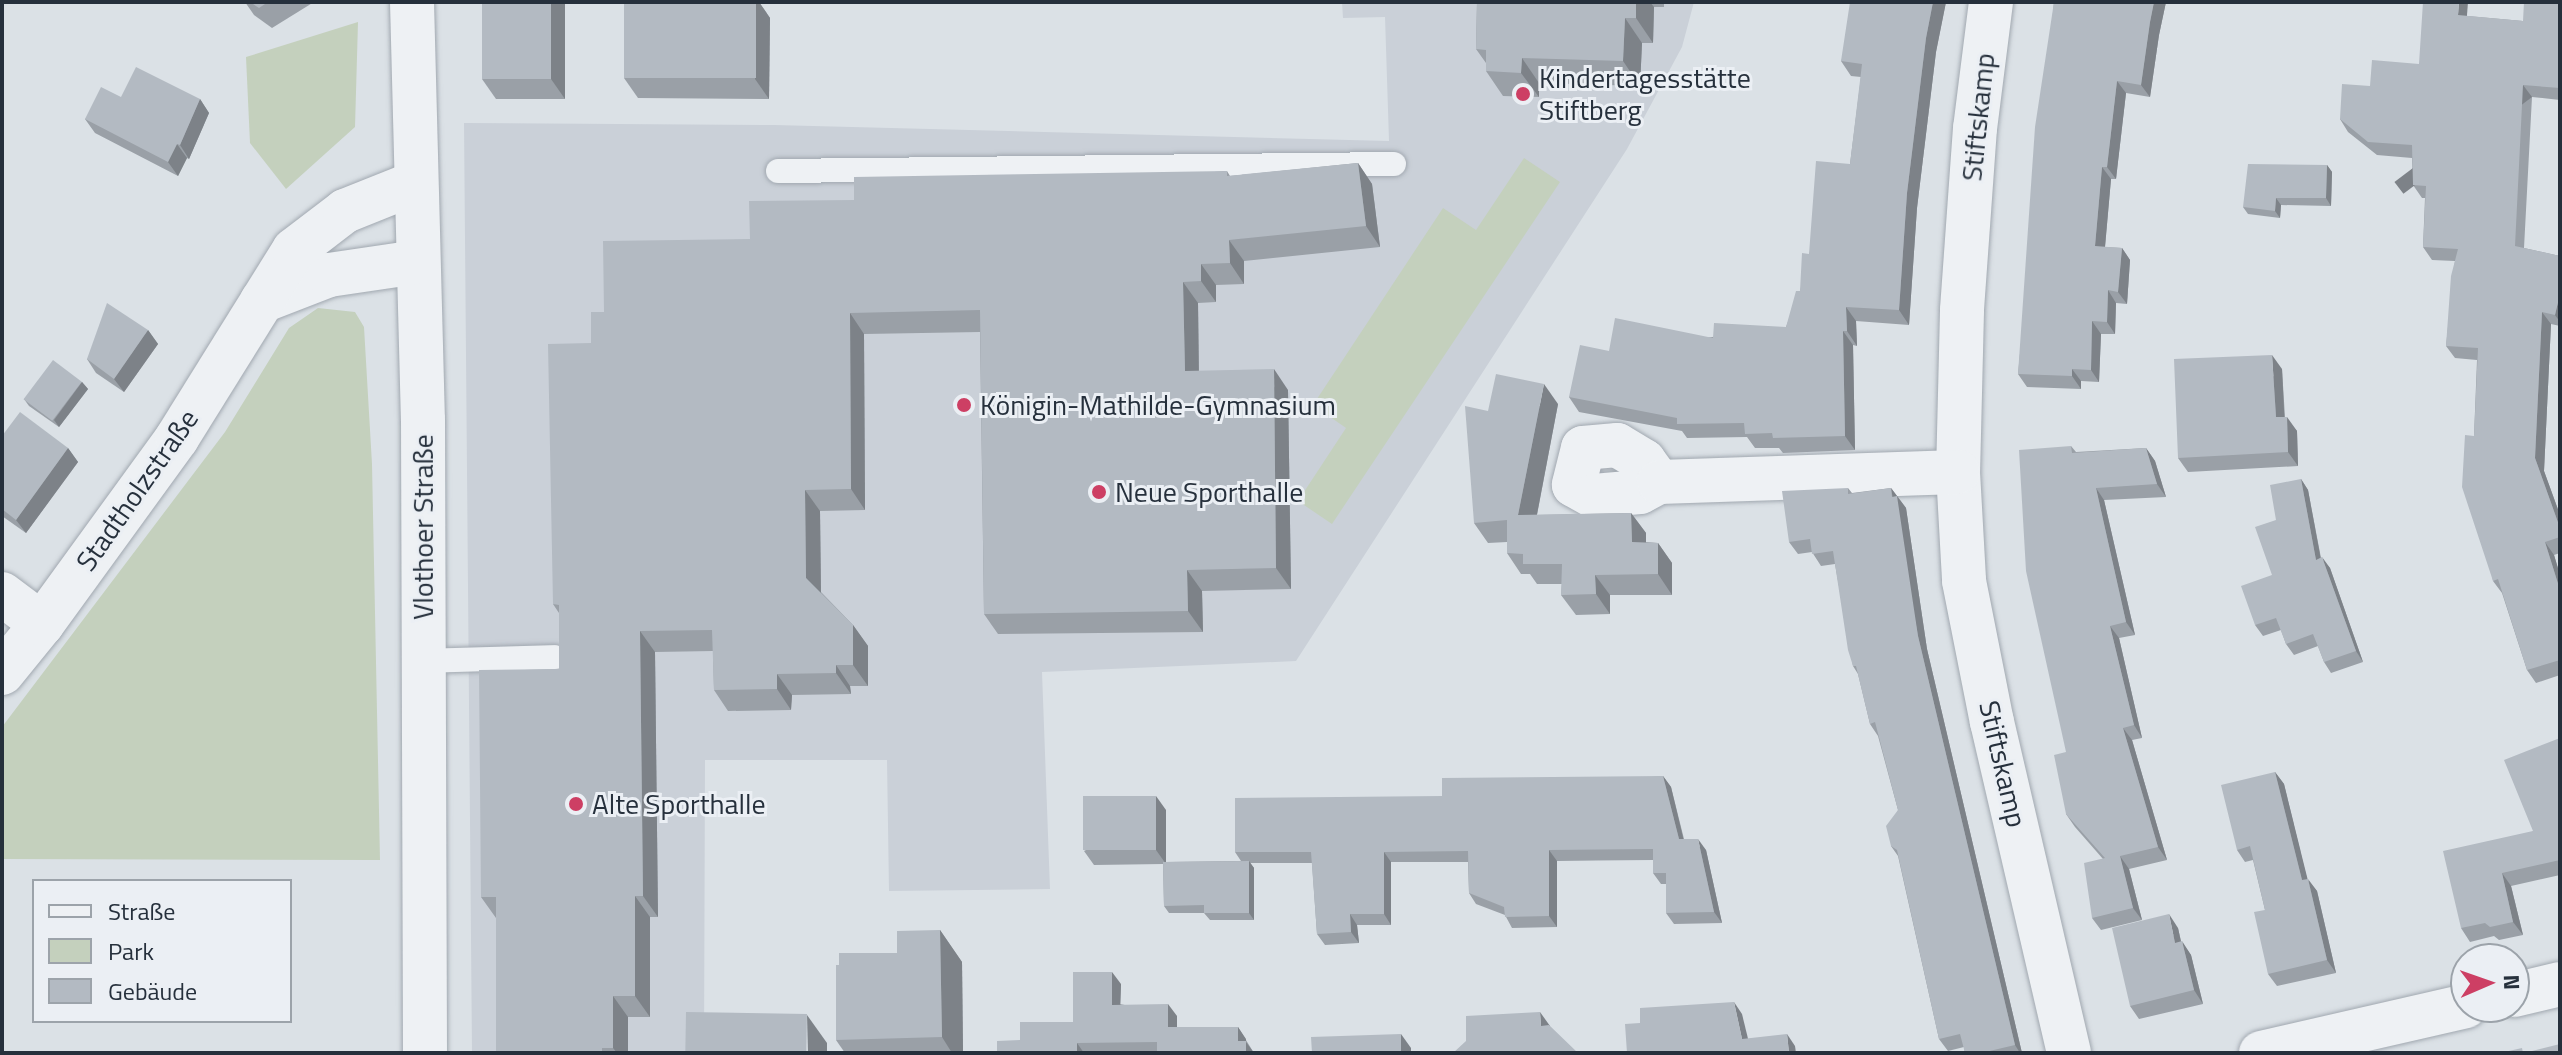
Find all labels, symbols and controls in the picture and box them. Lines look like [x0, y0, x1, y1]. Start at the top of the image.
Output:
street label: Stiftskamp [1955, 51, 2001, 183]
place label: Kindertagesstätte Stiftberg [1539, 61, 1751, 127]
marker: Kindertagesstätte Stiftberg [1514, 85, 1532, 103]
place label: Königin-Mathilde-Gymnasium [980, 388, 1336, 422]
marker: Königin-Mathilde-Gymnasium [955, 396, 973, 414]
street label: Stadtholzstraße [69, 403, 205, 577]
street label: Vlothoer Straße [406, 434, 440, 620]
place label: Neue Sporthalle [1115, 475, 1303, 509]
marker: Neue Sporthalle [1090, 483, 1108, 501]
street label: Stiftskamp [1972, 698, 2034, 830]
place label: Alte Sporthalle [592, 787, 766, 821]
marker: Alte Sporthalle [567, 795, 585, 813]
legend [32, 879, 292, 1023]
text: Straße [108, 893, 175, 929]
text: Park [108, 933, 154, 969]
north arrow [2450, 943, 2530, 1023]
text: Gebäude [108, 973, 197, 1009]
text: N [2495, 974, 2529, 990]

